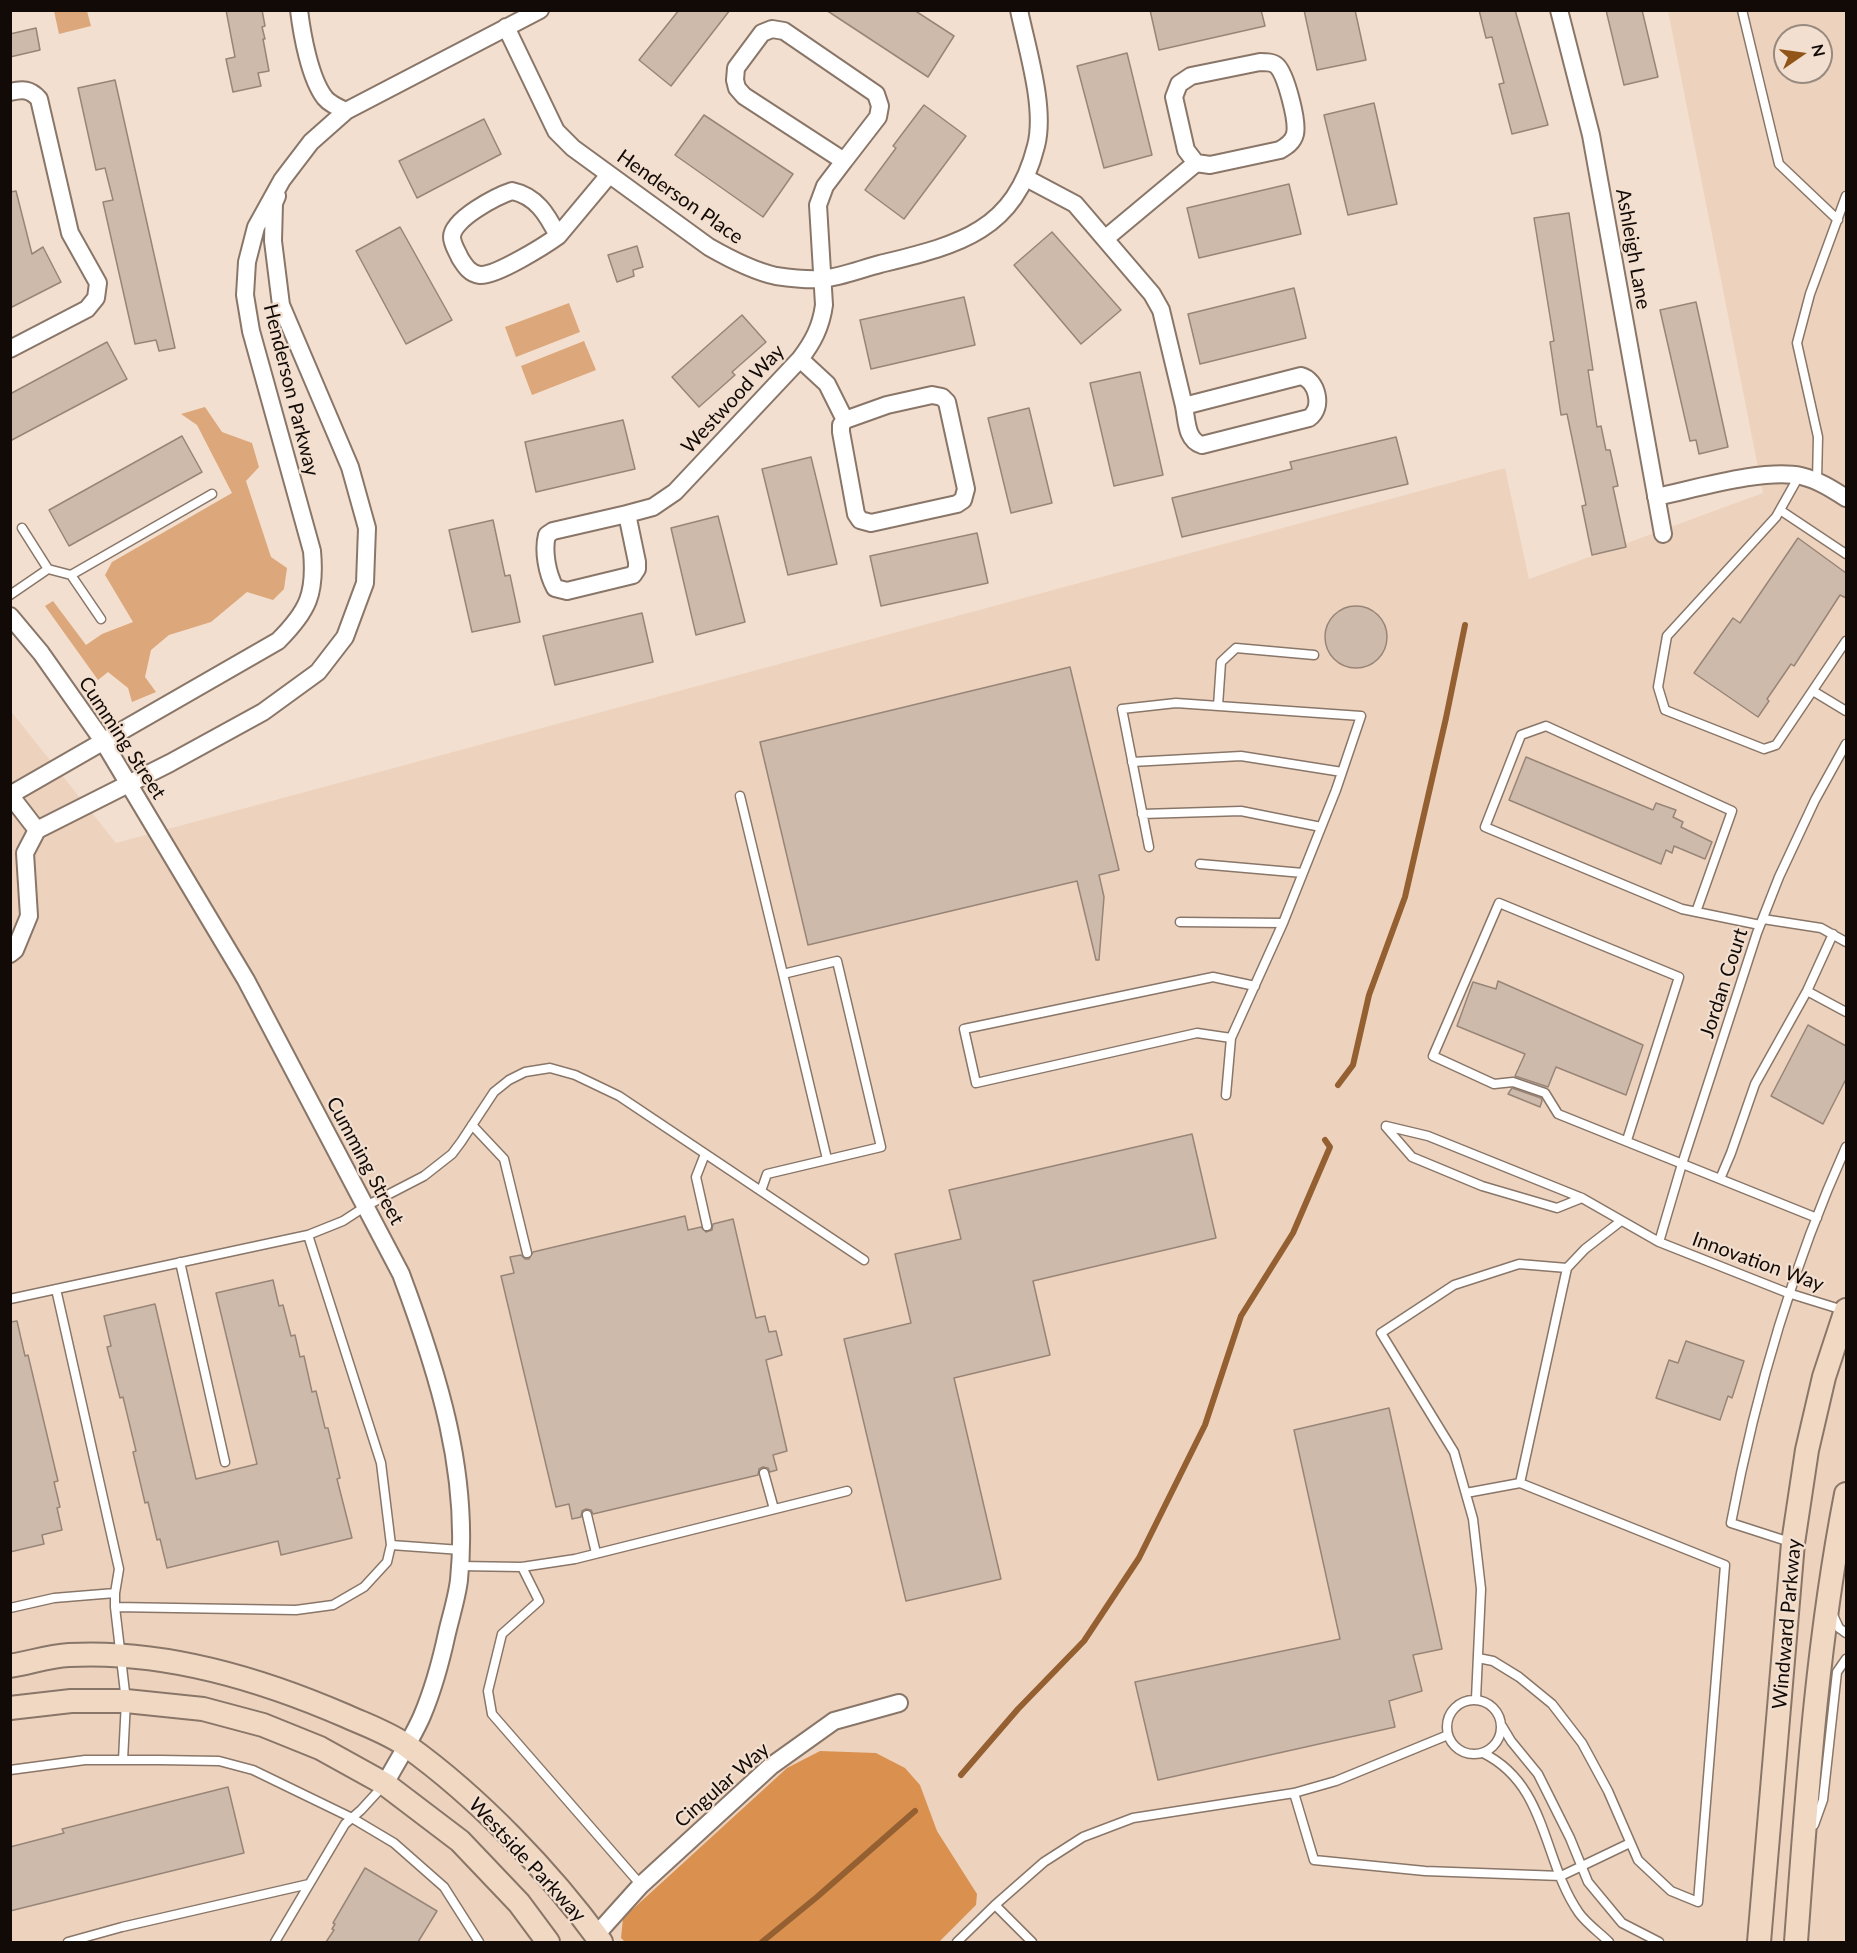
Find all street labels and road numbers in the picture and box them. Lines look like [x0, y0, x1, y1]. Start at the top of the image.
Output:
street label: Henderson Place [612, 145, 748, 249]
street label: Ashleigh Lane [1611, 187, 1655, 311]
street label: Henderson Parkway [258, 301, 324, 479]
street label: Westwood Way [676, 340, 790, 458]
street label: Cumming Street [73, 672, 171, 804]
street label: Jordan Court [1695, 925, 1753, 1041]
street label: Cumming Street [321, 1093, 409, 1229]
street label: Innovation Way [1689, 1227, 1827, 1297]
street label: Windward Parkway [1768, 1538, 1806, 1710]
street label: Cingular Way [670, 1737, 774, 1833]
street label: Westside Parkway [463, 1793, 591, 1927]

